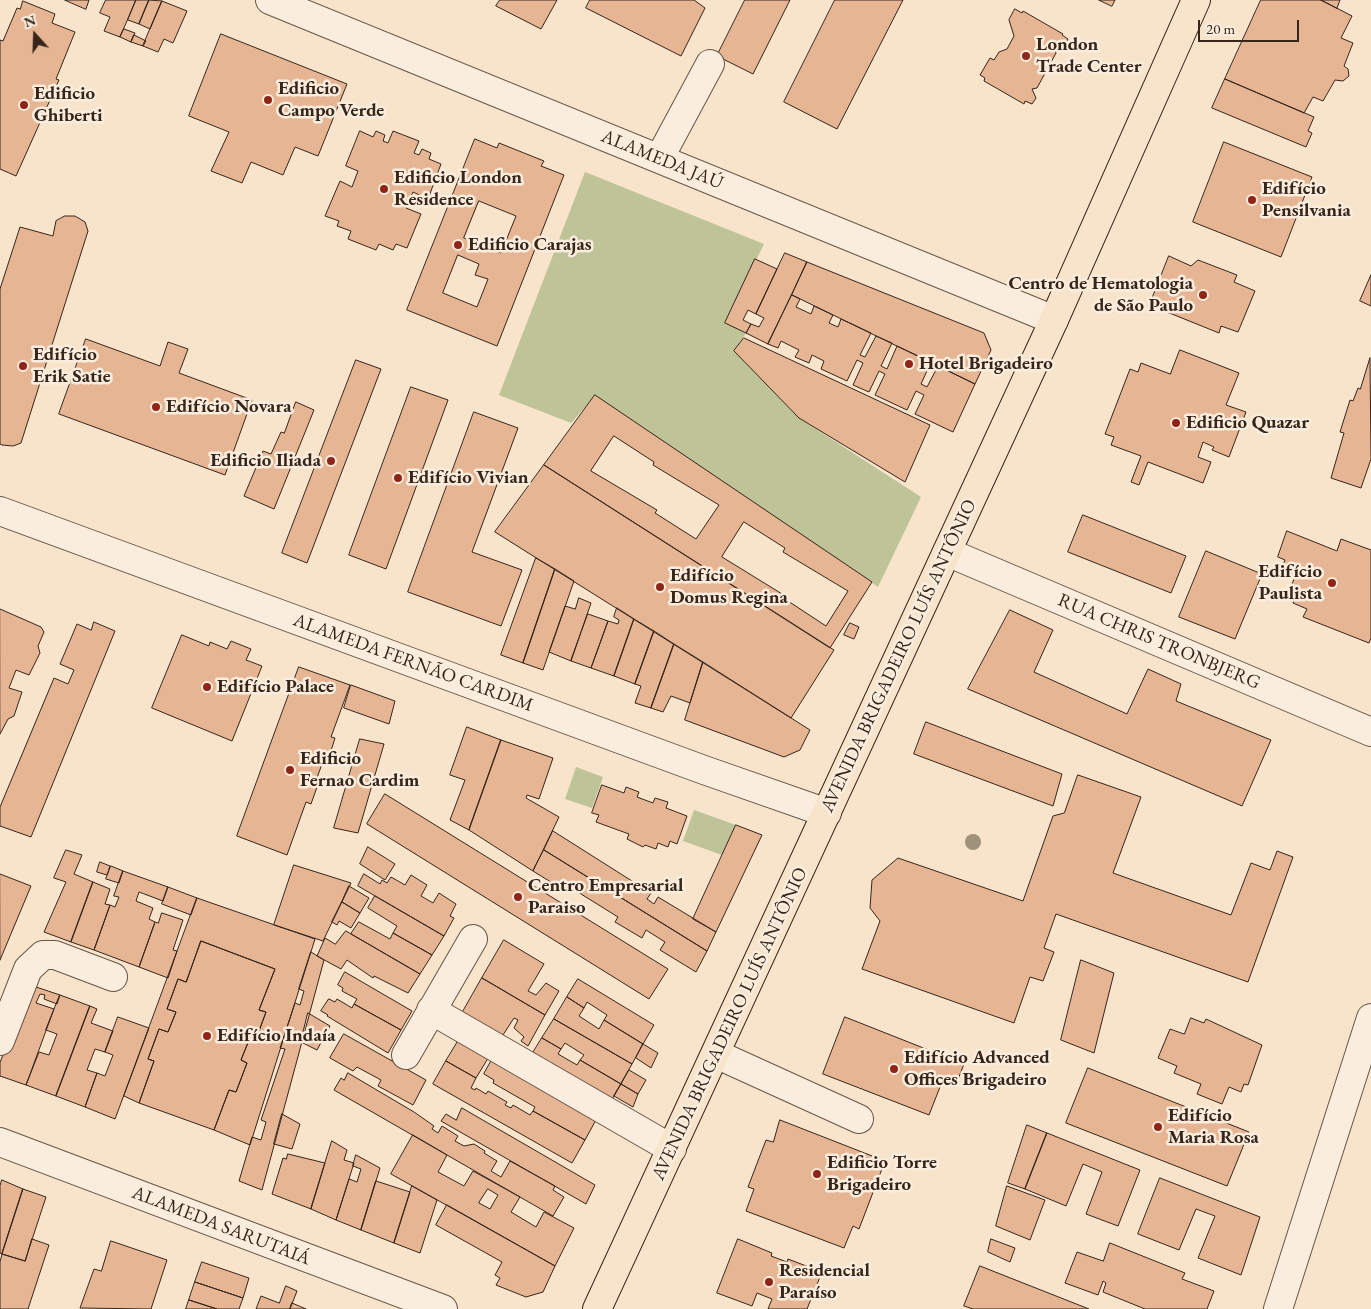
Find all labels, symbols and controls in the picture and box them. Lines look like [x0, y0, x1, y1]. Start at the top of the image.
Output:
north arrow [10, 10, 60, 60]
scale bar [1201, 10, 1302, 42]
text: N [21, 11, 38, 31]
text: 20 m [1206, 19, 1235, 38]
place label: London Trade Center [1036, 34, 1142, 78]
marker: London Trade Center [1020, 50, 1032, 62]
place label: Edificio Campo Verde [278, 78, 384, 122]
place label: Edificio Ghiberti [34, 83, 103, 127]
marker: Edificio Campo Verde [262, 94, 274, 106]
marker: Edificio Ghiberti [18, 99, 30, 111]
street label: ALAMEDA JAÚ [598, 125, 726, 195]
place label: Edificio London Residence [394, 167, 522, 211]
place label: Edifício Pensilvania [1262, 178, 1351, 222]
marker: Edificio London Residence [378, 183, 390, 195]
marker: Edifício Pensilvania [1246, 194, 1258, 206]
place label: Edificio Carajas [468, 234, 592, 256]
marker: Edificio Carajas [452, 239, 464, 251]
place label: Centro de Hematologia de São Paulo [1008, 273, 1193, 317]
marker: Centro de Hematologia de São Paulo [1197, 289, 1209, 301]
place label: Edifício Erik Satie [33, 344, 111, 388]
place label: Hotel Brigadeiro [919, 353, 1053, 375]
marker: Hotel Brigadeiro [903, 358, 915, 370]
marker: Edifício Erik Satie [17, 360, 29, 372]
place label: Edifício Novara [166, 396, 292, 418]
marker: Edifício Novara [150, 401, 162, 413]
place label: Edificio Quazar [1186, 412, 1309, 434]
marker: Edificio Quazar [1170, 417, 1182, 429]
place label: Edificio Iliada [210, 450, 321, 472]
marker: Edificio Iliada [325, 455, 337, 467]
place label: Edifício Vivian [408, 467, 529, 489]
marker: Edifício Vivian [392, 472, 404, 484]
street label: AVENIDA BRIGADEIRO LUÍS ANTÔNIO [816, 496, 982, 816]
place label: Edifício Paulista [1258, 561, 1322, 605]
place label: Edifício Domus Regina [670, 565, 788, 609]
marker: Edifício Paulista [1326, 577, 1338, 589]
marker: Edifício Domus Regina [654, 581, 666, 593]
street label: RUA CHRIS TRONBJERG [1054, 589, 1264, 695]
street label: ALAMEDA FERNÃO CARDIM [290, 609, 536, 717]
place label: Edifício Palace [217, 676, 334, 698]
marker: Edifício Palace [201, 681, 213, 693]
place label: Edificio Fernao Cardim [300, 748, 419, 792]
marker: Edificio Fernao Cardim [284, 764, 296, 776]
street label: AVENIDA BRIGADEIRO LUÍS ANTÔNIO [647, 864, 813, 1184]
place label: Centro Empresarial Paraiso [528, 875, 683, 919]
marker: Centro Empresarial Paraiso [512, 891, 524, 903]
place label: Edifício Indaía [217, 1025, 336, 1047]
marker: Edifício Indaía [201, 1030, 213, 1042]
place label: Edifício Advanced Offices Brigadeiro [904, 1047, 1050, 1091]
marker: Edifício Advanced Offices Brigadeiro [888, 1063, 900, 1075]
place label: Edifício Maria Rosa [1168, 1105, 1259, 1149]
marker: Edifício Maria Rosa [1152, 1121, 1164, 1133]
place label: Edificio Torre Brigadeiro [827, 1152, 937, 1196]
marker: Edificio Torre Brigadeiro [811, 1168, 823, 1180]
street label: ALAMEDA SARUTAIÁ [129, 1181, 313, 1271]
place label: Residencial Paraíso [779, 1260, 870, 1304]
marker: Residencial Paraíso [763, 1276, 775, 1288]

